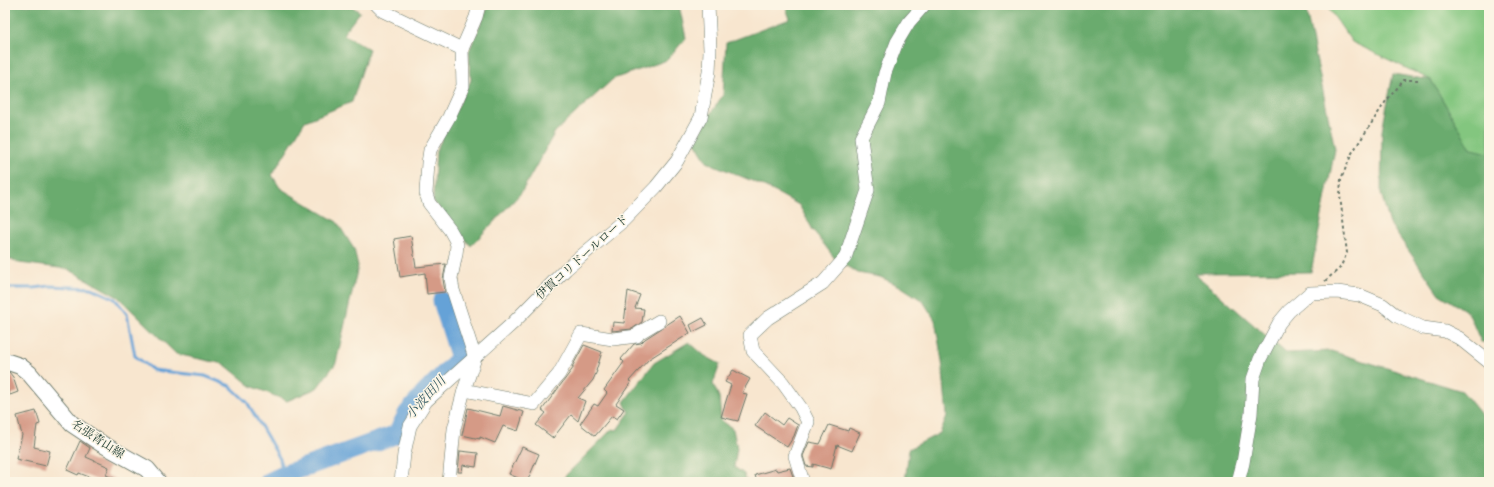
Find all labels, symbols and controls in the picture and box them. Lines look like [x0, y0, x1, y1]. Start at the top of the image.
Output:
street label: 伊賀コリドールロード [533, 212, 632, 303]
water label: 小波田川 [402, 372, 451, 423]
street label: 名張青山線 [68, 417, 127, 462]

